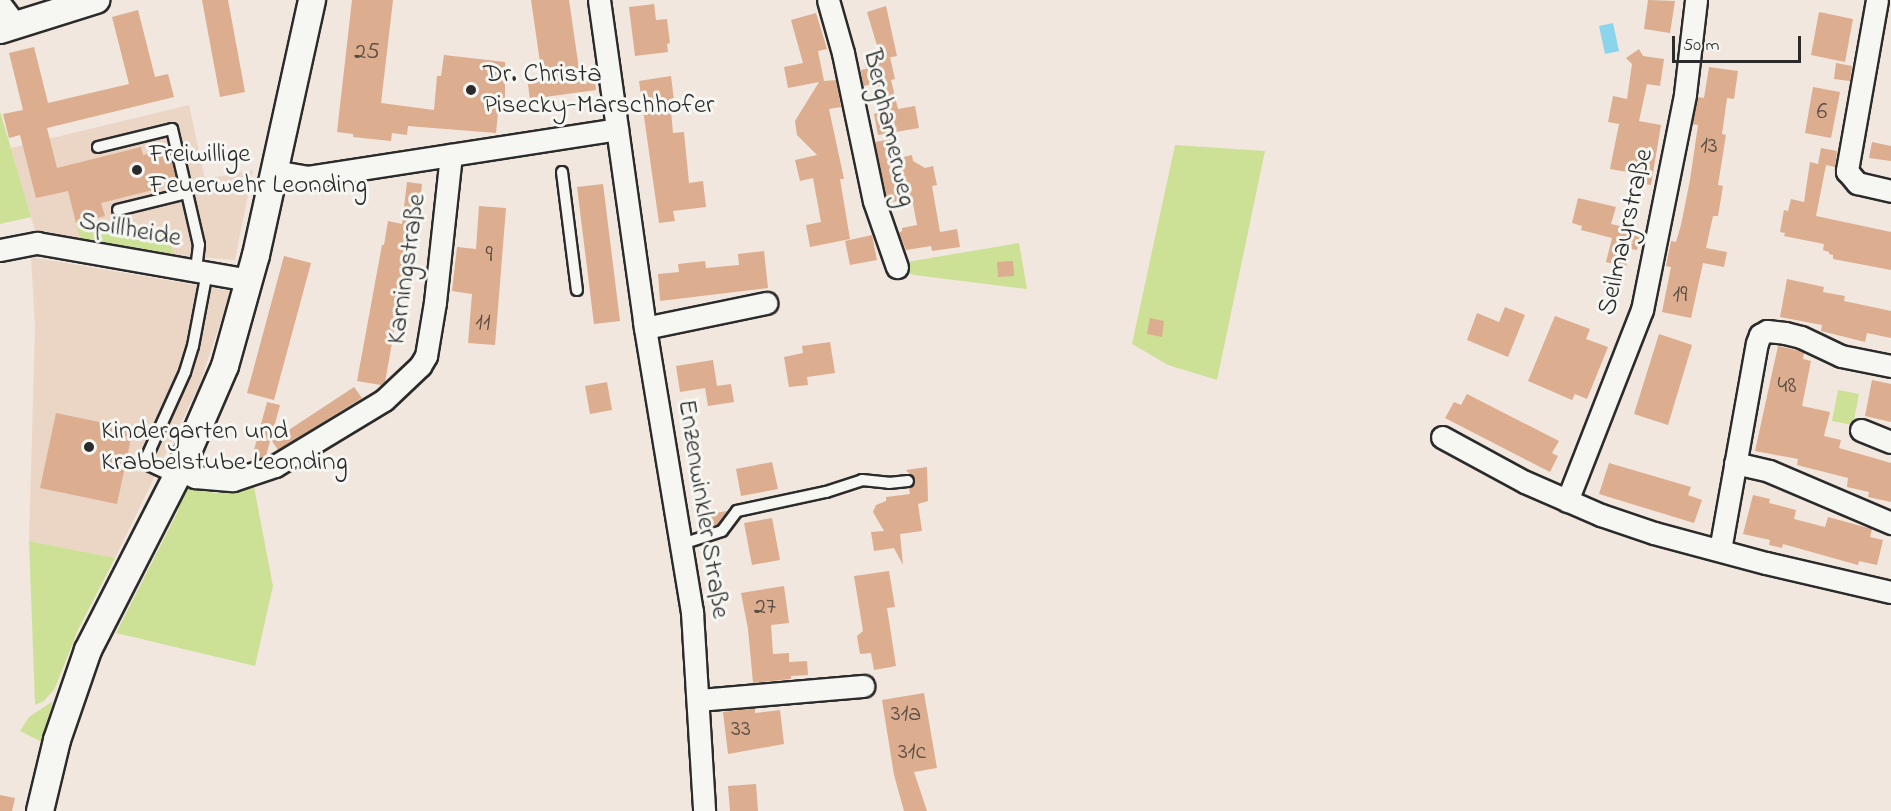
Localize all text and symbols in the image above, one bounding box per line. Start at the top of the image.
scale bar [1675,24,1804,62]
text: 50 m [1683,33,1720,59]
house number: 25 [354,39,380,67]
street label: Berghamerweg [855,46,923,210]
place label: Dr. Christa Pisecky-Marschhofer [483,58,714,121]
marker: Dr. Christa Pisecky-Marschhofer [464,83,478,97]
house number: 6 [1817,99,1827,127]
house number: 13 [1700,133,1718,161]
place label: Freiwillige Feuerwehr Leonding [149,138,367,201]
street label: Seilmayrstraße [1591,146,1661,318]
marker: Freiwillige Feuerwehr Leonding [130,163,144,177]
street label: Karningstraße [380,192,434,346]
street label: Spillheide [76,205,184,255]
house number: 9 [485,242,493,270]
house number: 19 [1673,282,1687,310]
house number: 11 [475,310,491,338]
house number: 48 [1778,373,1796,401]
street label: Enzenwinkler Straße [670,397,736,621]
place label: Kindergarten und Krabbelstube Leonding [101,415,348,478]
marker: Kindergarten und Krabbelstube Leonding [82,440,96,454]
house number: 27 [754,594,776,622]
house number: 31a [891,701,921,729]
house number: 33 [731,716,751,744]
house number: 31c [898,739,926,767]

